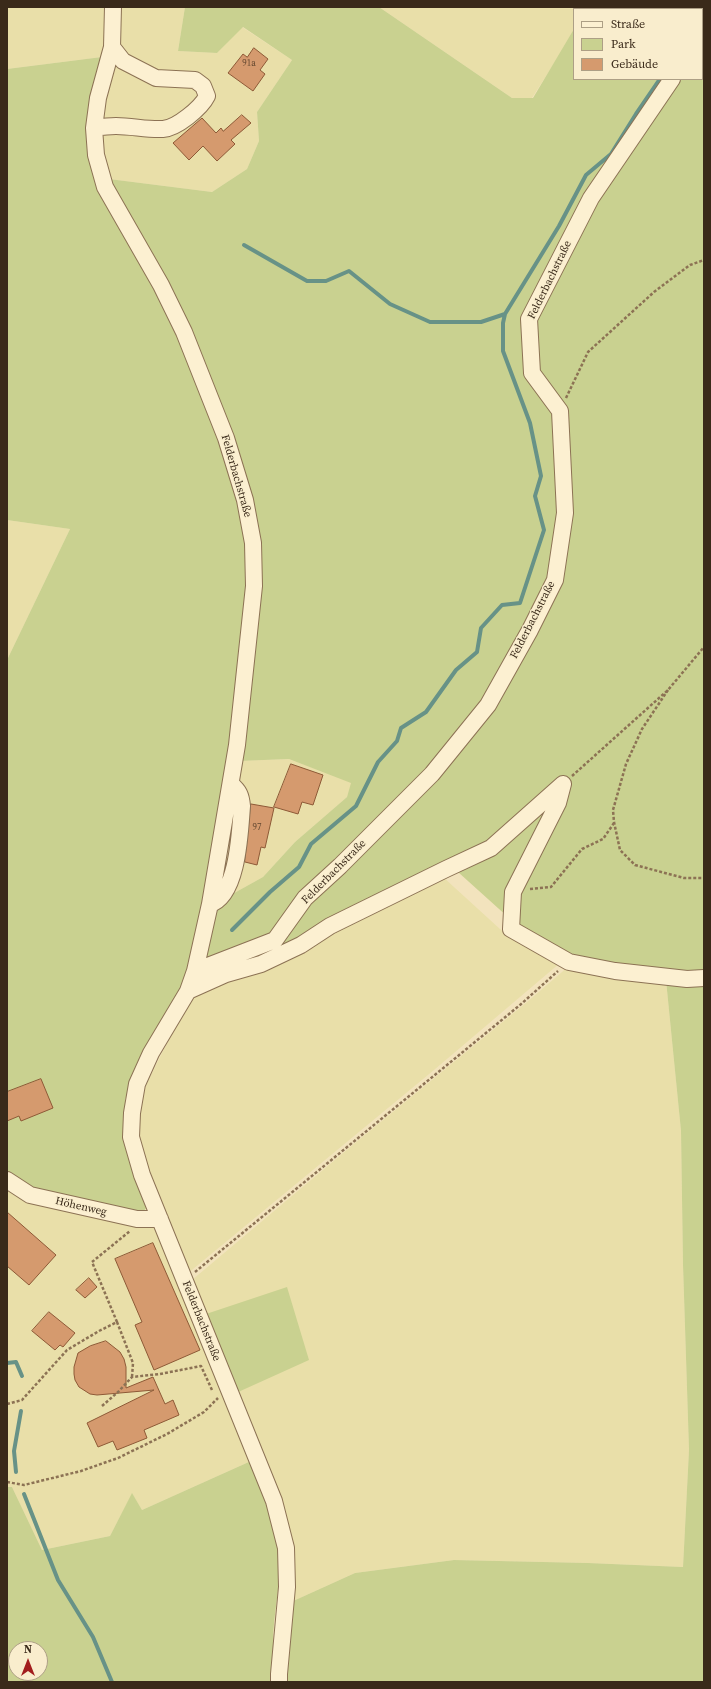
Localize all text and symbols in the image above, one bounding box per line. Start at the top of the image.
legend [573,8,703,80]
text: Straße [611,16,645,32]
text: Park [611,36,636,52]
text: Gebäude [611,56,658,72]
house number: 91a [242,59,256,69]
street label: Felderbachstraße [525,239,575,321]
street label: Felderbachstraße [218,433,254,519]
street label: Felderbachstraße [508,579,558,661]
house number: 97 [253,823,261,833]
street label: Felderbachstraße [299,837,369,907]
street label: Höhenweg [54,1195,108,1219]
street label: Felderbachstraße [179,1279,223,1363]
north arrow [8,1641,48,1681]
text: N [24,1642,32,1657]

